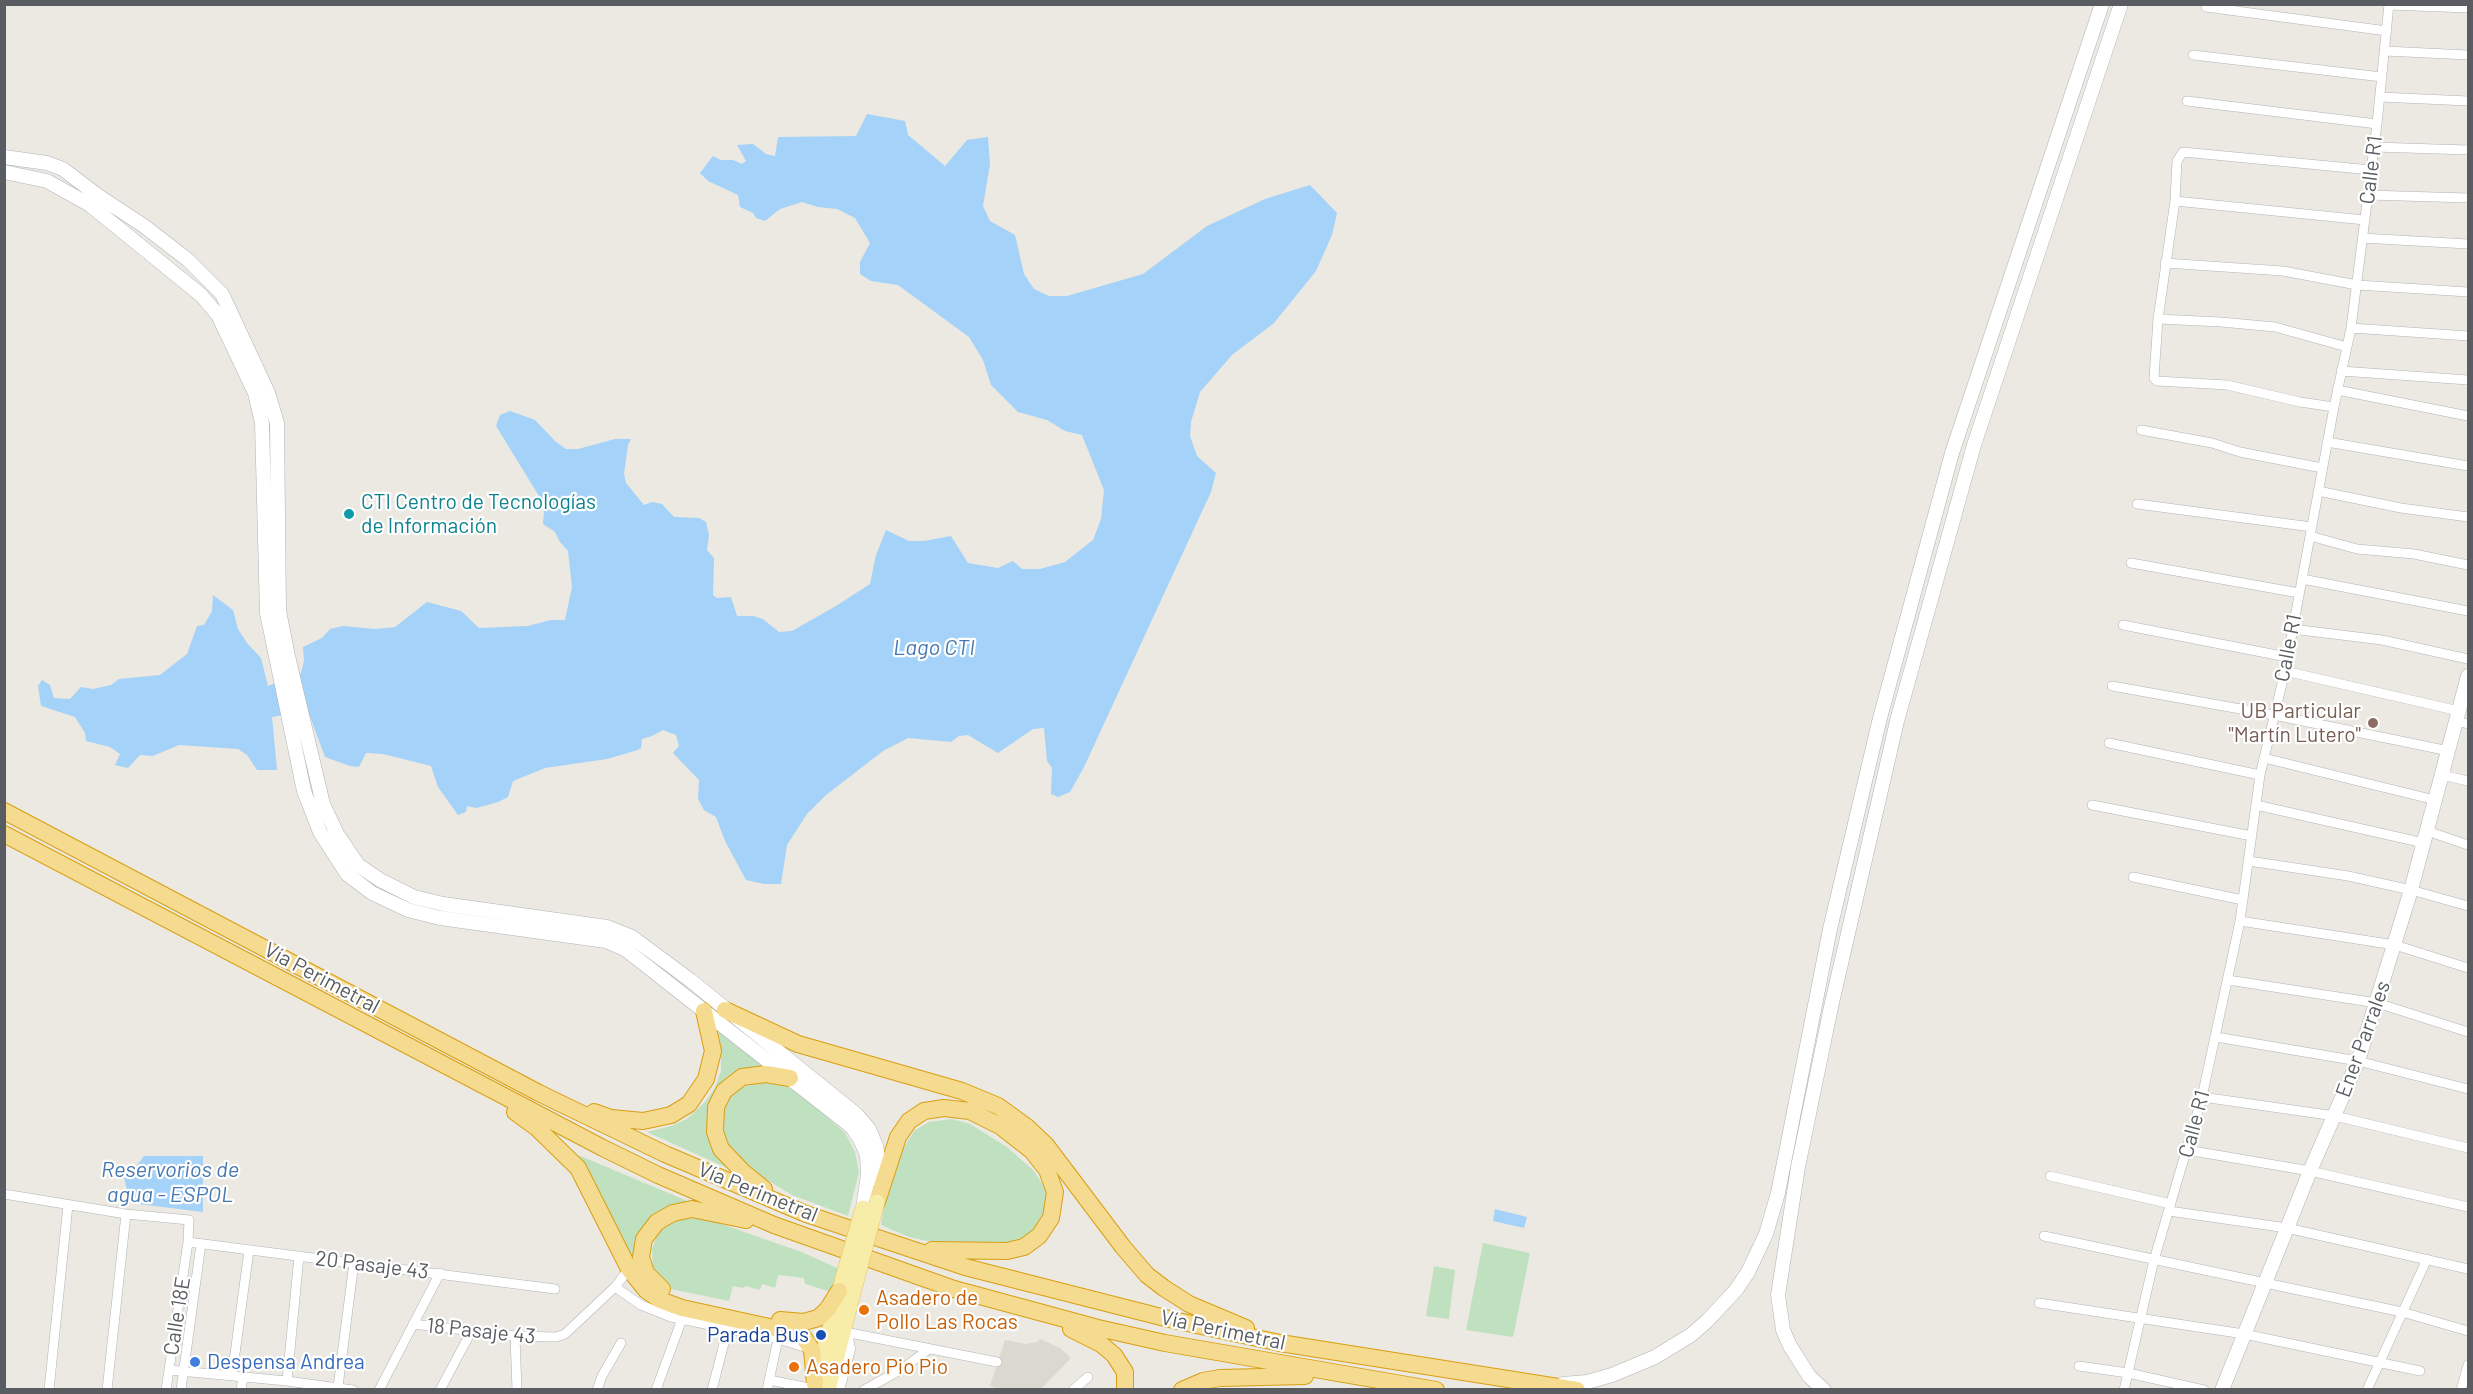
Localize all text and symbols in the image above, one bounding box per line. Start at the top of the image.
street label: Calle R1 [2354,134,2388,206]
place label: CTI Centro de Tecnologías de Información [361,489,596,539]
marker: CTI Centro de Tecnologías de Información [342,507,356,521]
street label: Calle R1 [2269,612,2307,684]
water label: Lago CTI [893,635,975,661]
place label: UB Particular "Martín Lutero" [2228,698,2361,748]
marker: UB Particular "Martín Lutero" [2366,716,2380,730]
street label: Vía Perimetral [260,937,384,1019]
street label: Ener Parrales [2330,977,2396,1101]
street label: Calle R1 [2173,1088,2215,1160]
water label: Reservorios de agua - ESPOL [101,1157,239,1208]
street label: Vía Perimetral [694,1157,822,1227]
street label: 20 Pasaje 43 [314,1246,430,1284]
street label: Calle 18E [158,1275,196,1357]
place label: Asadero de Pollo Las Rocas [876,1285,1018,1335]
marker: Asadero de Pollo Las Rocas [857,1303,871,1317]
street label: Vía Perimetral [1158,1304,1288,1356]
street label: 18 Pasaje 43 [425,1313,537,1349]
place label: Parada Bus [707,1322,809,1348]
marker: Parada Bus [814,1328,828,1342]
place label: Despensa Andrea [207,1349,365,1375]
place label: Asadero Pio Pio [806,1354,948,1380]
marker: Despensa Andrea [188,1355,202,1369]
marker: Asadero Pio Pio [787,1360,801,1374]

